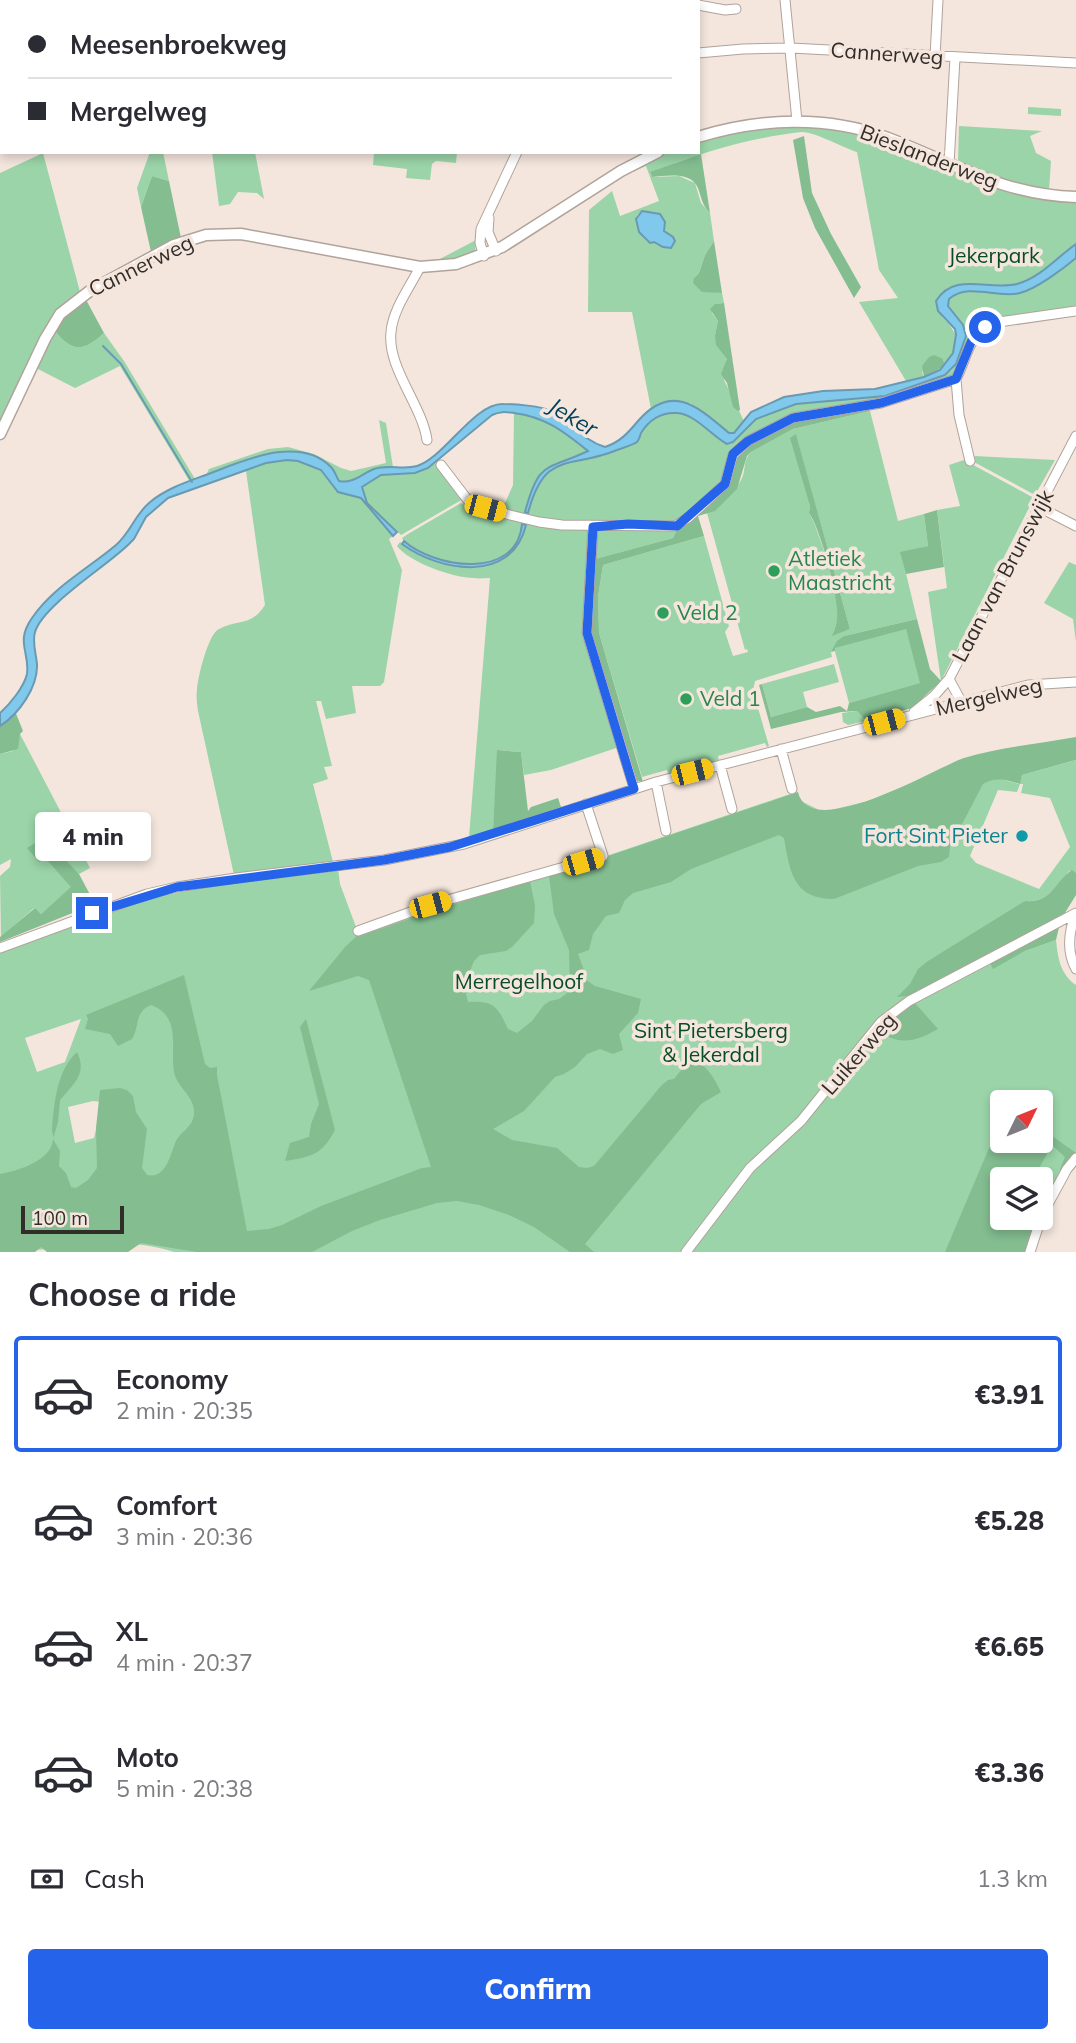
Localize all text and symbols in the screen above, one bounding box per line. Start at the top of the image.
text: Meesenbroekweg [70,28,287,61]
street label: Cannerweg [830,36,944,70]
text: Mergelweg [70,95,207,128]
street label: Bieslanderweg [857,118,1002,194]
street label: Cannerweg [84,229,197,302]
park label: Jekerpark [948,242,1040,268]
route start [969,311,1001,343]
water label: Jeker [542,390,605,443]
street label: Laan van Brunswijk [946,485,1059,666]
car [462,492,509,524]
place label: Atletiek Maastricht [788,545,892,595]
marker: Atletiek Maastricht [766,563,782,579]
place label: Veld 2 [677,599,738,625]
marker: Veld 2 [655,605,671,621]
street label: Mergelweg [933,671,1044,721]
place label: Veld 1 [700,685,761,711]
marker: Veld 1 [678,691,694,707]
car [861,706,908,738]
car [670,757,715,787]
callout: 4 min [34,811,150,860]
text: 4 min [62,822,124,851]
place label: Fort Sint Pieter [864,822,1008,848]
marker: Fort Sint Pieter [1014,828,1030,844]
car [560,846,607,878]
car [407,889,454,921]
route end [76,897,108,929]
park label: Merregelhoof [455,968,584,994]
street label: Luikerweg [815,1007,901,1100]
park label: Sint Pietersberg & Jekerdal [634,1017,788,1067]
north arrow [990,1090,1054,1153]
map controls [990,1090,1053,1230]
button: layers [990,1167,1053,1230]
scale bar [21,1203,124,1235]
text: 100 m [32,1206,88,1230]
text: Choose a ride [28,1274,236,1314]
icon: car [32,1363,95,1426]
text: Economy [116,1363,228,1396]
text: €3.91 [975,1378,1044,1411]
text: 2 min · 20:35 [116,1396,253,1425]
icon: car [32,1489,95,1552]
text: Comfort [116,1489,217,1522]
text: €5.28 [975,1504,1044,1537]
text: 3 min · 20:36 [116,1522,253,1551]
icon: car [32,1615,95,1678]
text: XL [116,1615,148,1648]
text: €6.65 [975,1630,1044,1663]
text: 4 min · 20:37 [116,1648,253,1677]
icon: car [32,1741,95,1804]
text: Moto [116,1741,179,1774]
text: €3.36 [975,1756,1044,1789]
text: 5 min · 20:38 [116,1774,253,1803]
icon: cash [28,1860,66,1898]
text: Cash [84,1862,145,1895]
text: 1.3 km [977,1864,1048,1893]
button: Confirm [28,1949,1048,2029]

